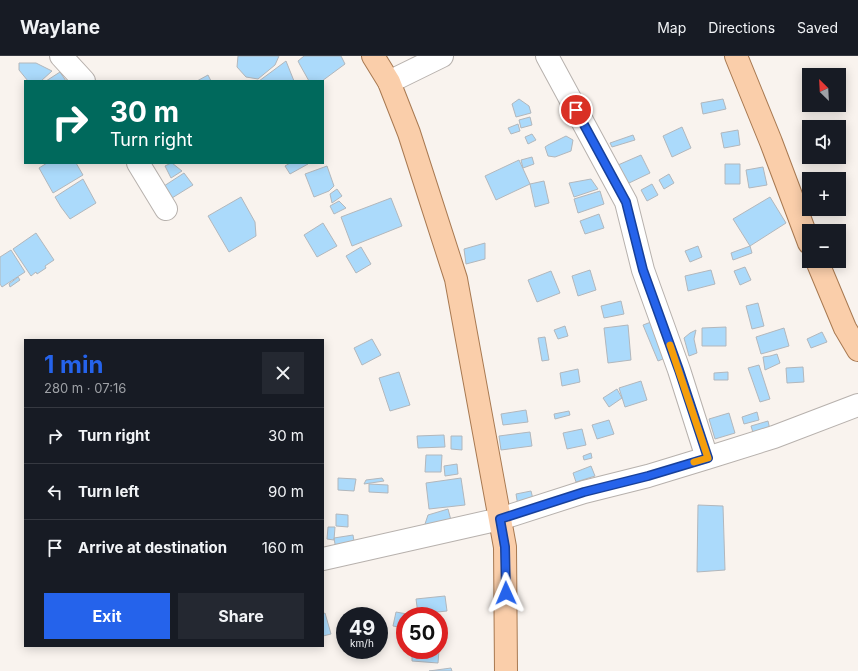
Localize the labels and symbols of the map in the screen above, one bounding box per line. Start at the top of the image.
north arrow [802,68,846,112]
pin [559,93,593,127]
position arrow [485,572,527,614]
speed limit sign: 50 [396,607,448,659]

